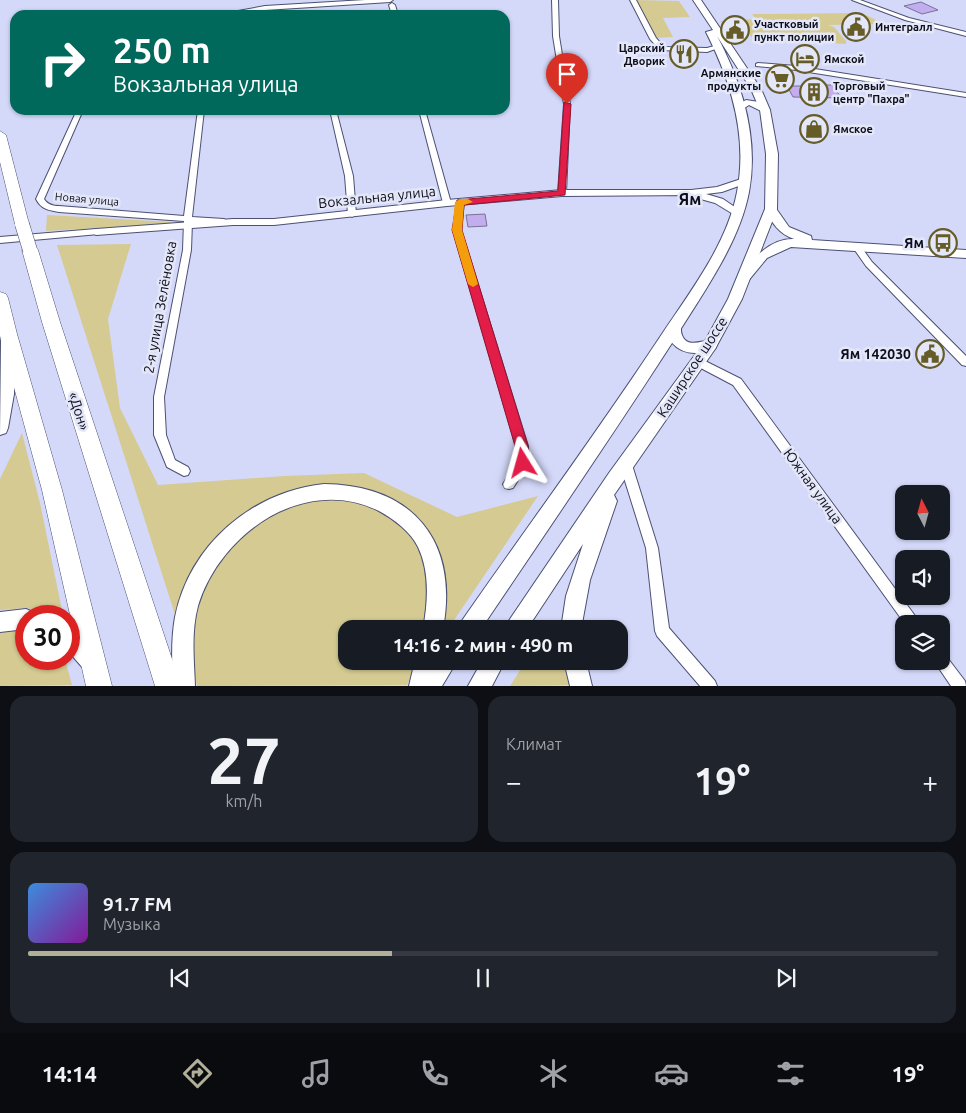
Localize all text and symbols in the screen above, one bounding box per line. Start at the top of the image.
public building icon: Интегралл [841,12,871,42]
public building icon: Участковый пункт полиции [720,15,750,45]
place label: Участковый пункт полиции [754,18,834,43]
place label: Интегралл [875,21,933,33]
icon: right [30,30,95,95]
text: 250 m [113,30,211,70]
restaurant icon: Царский Дворик [669,39,699,69]
place label: Царский Дворик [619,42,666,67]
hotel icon: Ямской [790,44,820,74]
pin [546,53,588,104]
place label: Ямской [824,53,864,65]
icon: arrive [553,60,581,88]
supermarket icon: Армянские продукты [765,64,795,94]
place label: Армянские продукты [701,67,761,92]
text: Вокзальная улица [113,71,299,96]
building icon: Торговый центр "Пахра" [799,77,829,107]
place label: Торговый центр "Пахра" [833,80,910,105]
shop icon: Ямское [799,114,829,144]
place label: Ямское [833,123,873,135]
street label: Вокзальная улица [317,183,437,211]
street label: Новая улица [54,190,120,208]
district label: Ям [679,190,701,208]
bus stop icon: Ям [928,228,958,258]
place label: Ям [904,235,924,251]
street label: 2-я улица Зелёновка [140,240,180,374]
street label: Каширское шоссе [654,314,730,420]
public building icon: Ям 142030 [915,339,945,369]
place label: Ям 142030 [840,346,911,362]
street label: «Дон» [65,390,93,433]
position arrow [496,436,548,488]
street label: Южная улица [780,445,846,527]
north arrow [895,485,950,540]
map controls [895,485,950,670]
button: sound [895,550,950,605]
speed limit sign: 30 [15,605,80,670]
button: layers [895,615,950,670]
text: 14:16 · 2 мин · 490 m [393,634,573,656]
text: 27 [207,723,281,796]
text: Климат [506,735,562,753]
text: 19° [694,760,750,802]
text: − [506,766,522,797]
text: + [922,766,938,797]
text: km/h [226,792,262,810]
text: 91.7 FM [103,893,172,915]
text: Музыка [103,915,161,933]
icon: previous [166,964,194,992]
icon: pause [469,964,497,992]
icon: next [772,964,800,992]
icon: directions [180,1056,215,1091]
icon: music [299,1056,334,1091]
icon: phone [417,1056,452,1091]
icon: climate [536,1056,571,1091]
icon: car [654,1056,689,1091]
icon: filters [773,1056,808,1091]
text: 14:14 [42,1061,97,1086]
text: 19° [892,1061,924,1086]

